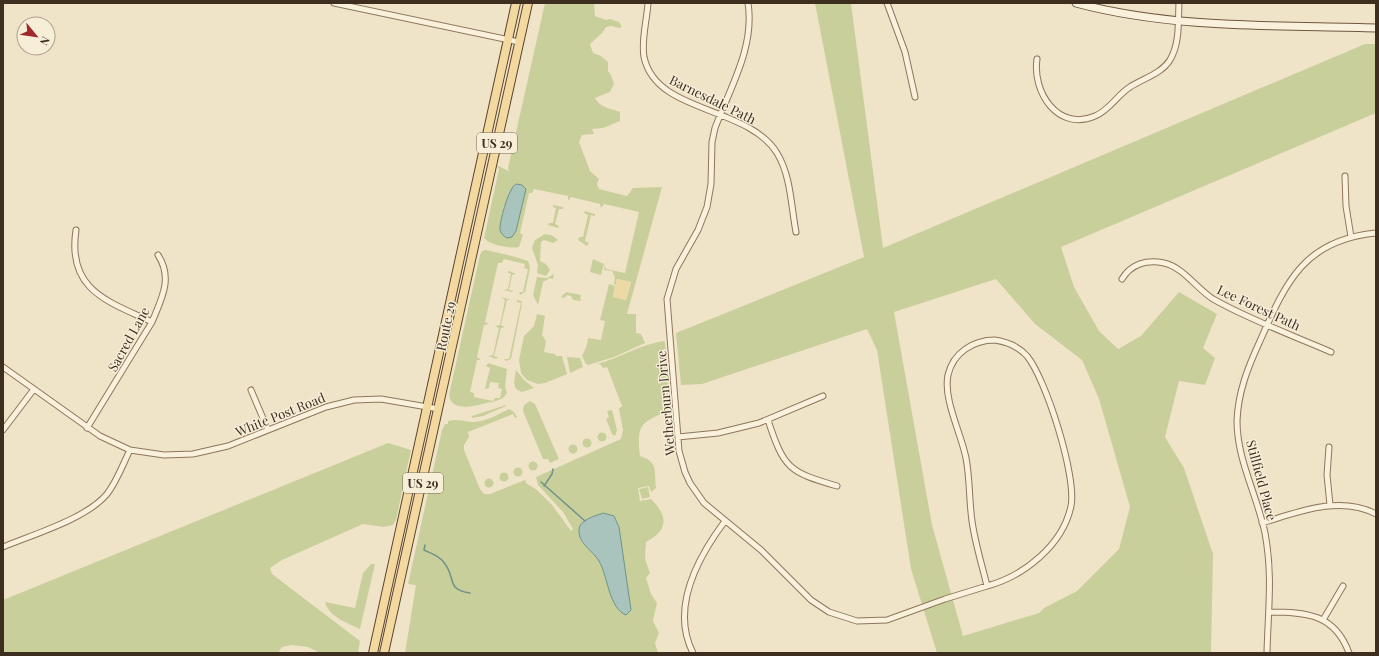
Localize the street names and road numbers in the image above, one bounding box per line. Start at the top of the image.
street label: Barnesdale Path [667,71,759,127]
road number: US 29 [477,133,517,153]
street label: Lee Forest Path [1215,280,1304,334]
street label: Route 29 [431,300,459,352]
street label: Sacred Lane [103,303,153,374]
street label: Wetherburn Drive [652,349,678,457]
street label: White Post Road [232,388,328,440]
street label: Stillfield Place [1243,438,1281,522]
road number: US 29 [403,473,443,493]

